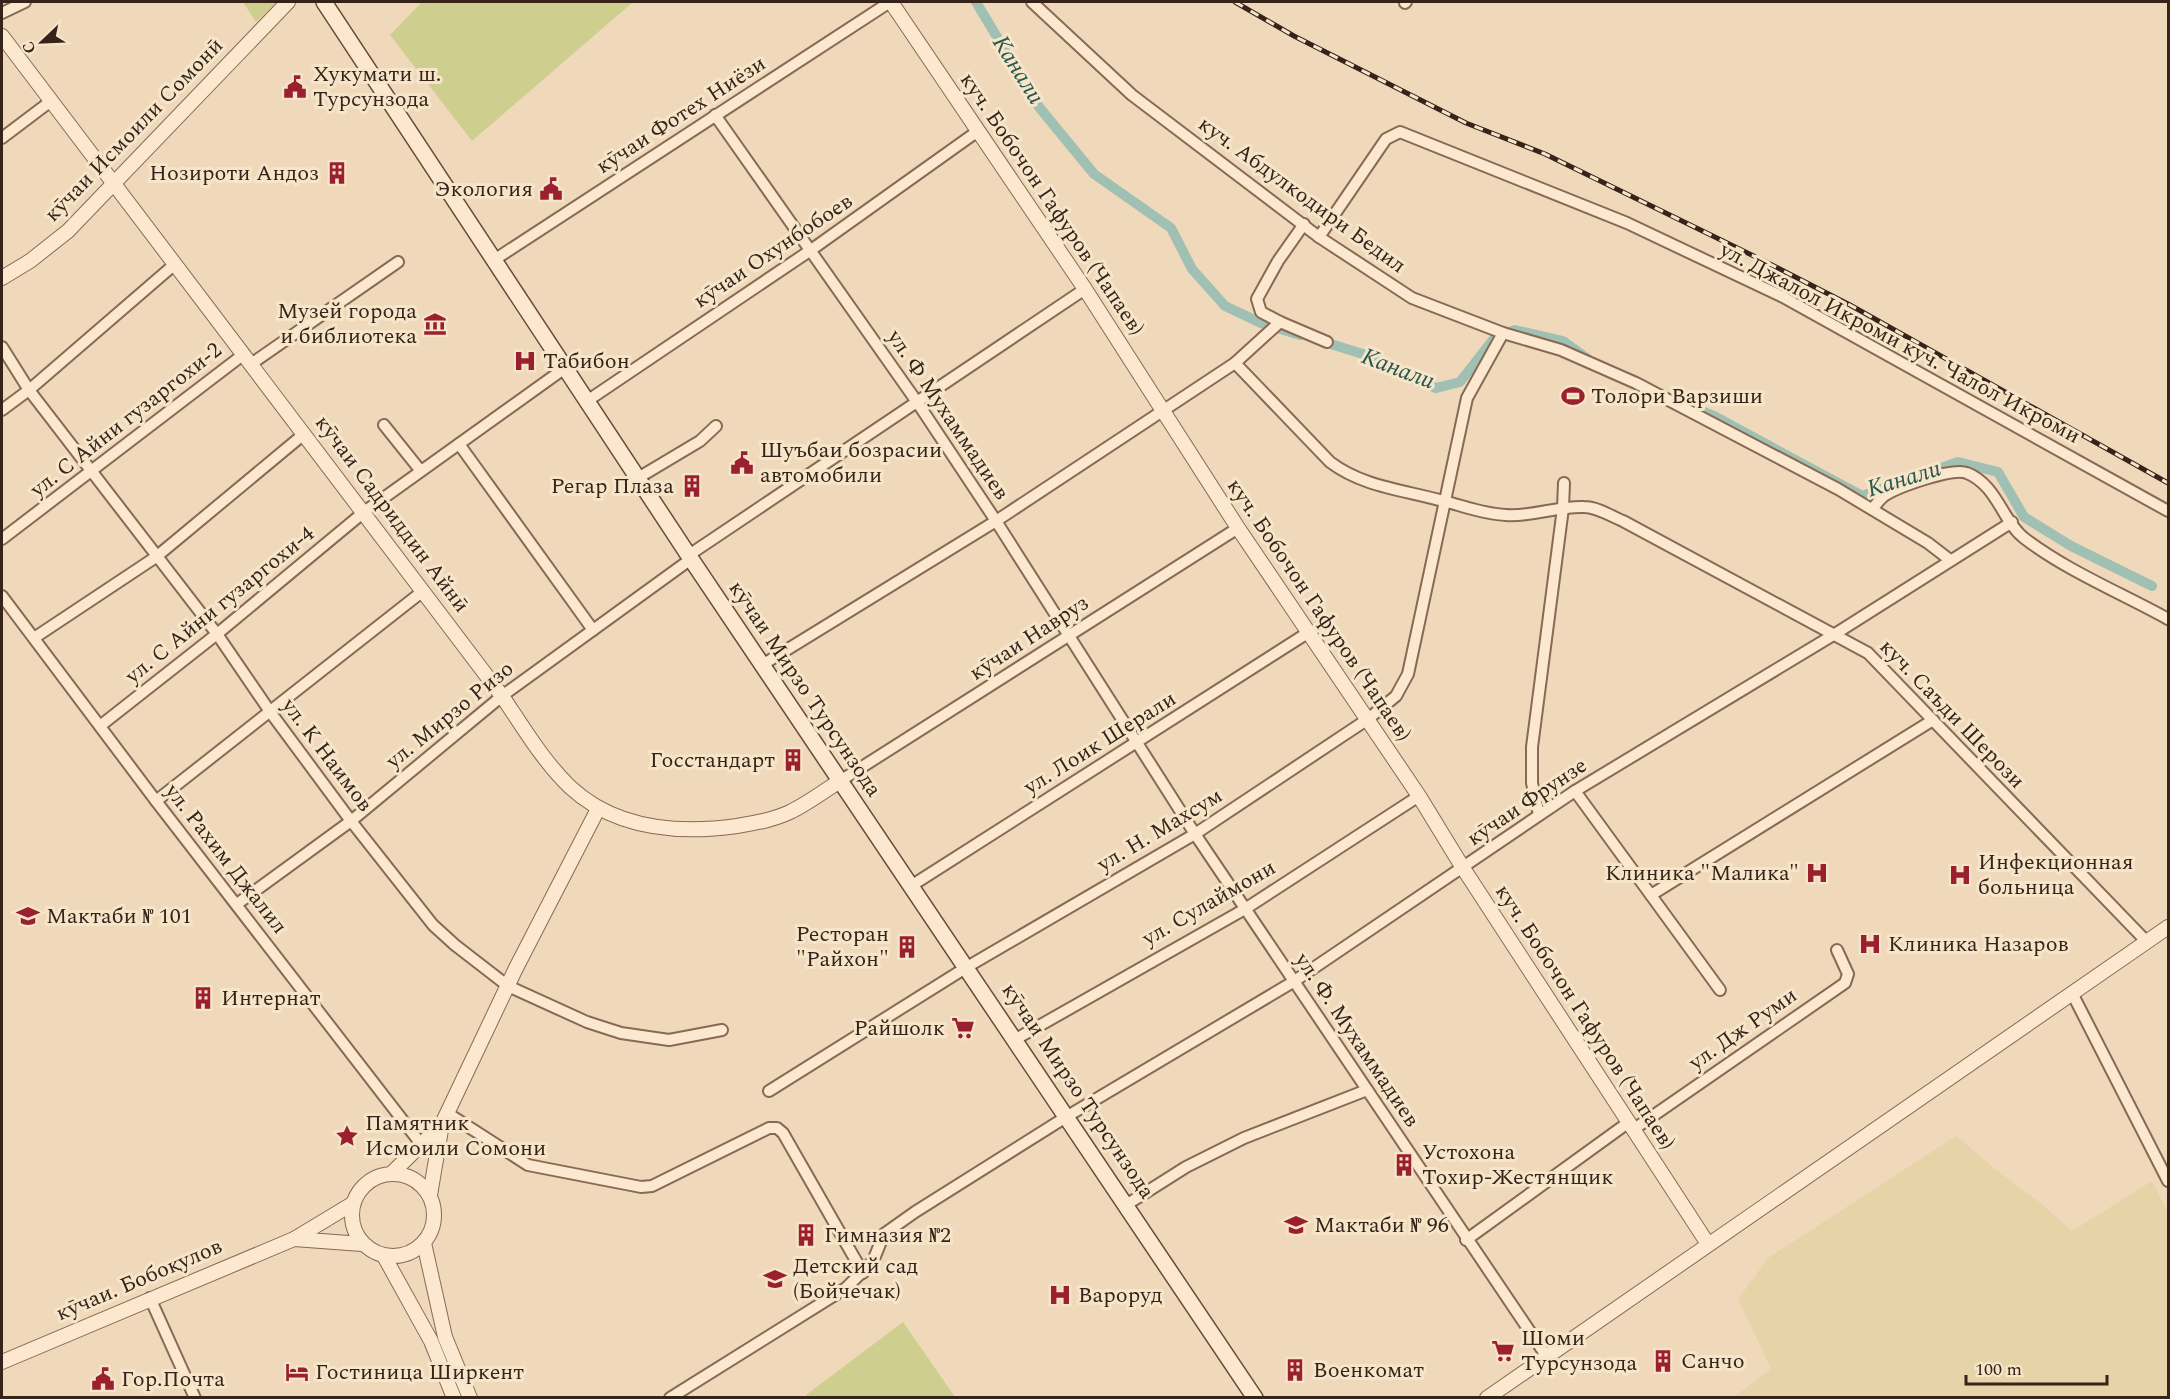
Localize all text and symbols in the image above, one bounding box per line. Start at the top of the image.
north arrow [12,12,72,72]
water label: Канали [983,28,1054,112]
street label: кӯчаи Исмоили Сомонӣ [37,30,231,230]
text: С [16,38,42,57]
street label: кӯчаи Фотех Ниёзи [589,48,773,182]
place label: Хукумати ш. Турсунзода [313,58,441,116]
street label: куч. Бобочон Гафуров (Чапаев) [951,66,1153,342]
public building icon: Хукумати ш. Турсунзода [282,74,308,100]
street label: куч. Абдулкодири Бедил [1191,108,1413,282]
place label: Нозироти Андоз [149,157,319,190]
building icon: Нозироти Андоз [324,160,350,186]
place label: Экология [434,173,533,206]
public building icon: Экология [538,176,564,202]
street label: кӯчаи Охунбобоев [687,185,859,317]
street label: ул. Джалол Икроми куч. Чалол Икроми [1713,233,2086,452]
place label: Музей города и библиотека [277,295,417,353]
museum icon: Музей города и библиотека [422,311,448,337]
street label: ул. Ф Мухаммадиев [878,322,1017,507]
street label: ул. С Айни гузаргохи-2 [22,334,229,506]
water label: Канали [1356,339,1440,400]
place label: Табибон [543,345,630,378]
hospital icon: Табибон [512,348,538,374]
place label: Толори Варзиши [1591,380,1763,413]
sports icon: Толори Варзиши [1560,383,1586,409]
street label: кӯчаи Садриддин Айнӣ [307,408,477,620]
place label: Шуъбаи бозрасии автомобили [760,434,942,492]
public building icon: Шуъбаи бозрасии автомобили [729,450,755,476]
water label: Канали [1863,451,1946,507]
place label: Регар Плаза [551,470,674,503]
street label: куч. Бобочон Гафуров (Чапаев) [1218,472,1420,748]
building icon: Регар Плаза [679,473,705,499]
street label: ул. С Айни гузаргохи-4 [117,518,322,693]
street label: кӯчаи Мирзо Турсунзода [720,574,890,804]
street label: кӯчаи Навруз [963,587,1095,689]
street label: куч. Саъди Шерози [1872,632,2032,796]
street label: ул. Мирзо Ризо [378,653,521,778]
street label: ул. Лоик Шерали [1016,683,1183,804]
street label: ул. К Наимов [273,690,381,819]
place label: Госстандарт [650,744,775,777]
building icon: Госстандарт [780,747,806,773]
street label: кӯчаи Фрунзе [1460,749,1594,855]
street label: ул. Рахим Джалил [156,776,295,941]
street label: ул. Н. Махсум [1090,779,1229,881]
place label: Инфекционная больница [1978,846,2134,904]
street label: ул. Сулаймони [1135,851,1282,955]
place label: Клиника "Малика" [1605,857,1799,890]
hospital icon: Клиника "Малика" [1804,860,1830,886]
hospital icon: Инфекционная больница [1947,862,1973,888]
street label: куч. Бобочон Гафуров (Чапаев) [1487,878,1683,1156]
place label: Мактаби № 101 [46,900,192,933]
school or university icon: Мактаби № 101 [15,903,41,929]
place label: Ресторан "Райхон" [796,918,889,976]
place label: Клиника Назаров [1888,928,2069,961]
hospital icon: Клиника Назаров [1857,931,1883,957]
building icon: Ресторан "Райхон" [894,934,920,960]
street label: ул. Ф. Мухаммадиев [1286,945,1428,1134]
street label: кӯчаи Мирзо Турсунзода [993,976,1163,1206]
street label: ул. Дж Руми [1681,979,1804,1079]
place label: Интернат [221,982,321,1015]
building icon: Интернат [190,985,216,1011]
place label: Райшолк [854,1012,945,1045]
supermarket icon: Райшолк [950,1015,976,1041]
place label: Памятник Исмоили Сомони [365,1107,546,1165]
place icon: Памятник Исмоили Сомони [334,1123,360,1149]
place label: Устохона Тохир-Жестянщик [1422,1136,1614,1194]
building icon: Устохона Тохир-Жестянщик [1391,1152,1417,1178]
place label: Мактаби № 96 [1314,1209,1449,1242]
school or university icon: Мактаби № 96 [1283,1212,1309,1238]
place label: Гимназия №2 [824,1219,951,1252]
building icon: Гимназия №2 [793,1222,819,1248]
street label: кӯчаи. Бобоқулов [51,1230,227,1330]
place label: Детский сад (Бойчечак) [793,1250,918,1308]
school or university icon: Детский сад (Бойчечак) [762,1266,788,1292]
place label: Вароруд [1078,1279,1163,1312]
hospital icon: Вароруд [1047,1282,1073,1308]
place label: Шоми Турсунзода [1521,1322,1638,1380]
supermarket icon: Шоми Турсунзода [1490,1338,1516,1364]
place label: Санчо [1681,1345,1745,1378]
building icon: Санчо [1650,1348,1676,1374]
scale bar [1966,1348,2107,1386]
place label: Военкомат [1313,1354,1424,1387]
place label: Гостиница Ширкент [315,1356,524,1389]
text: 100 m [1975,1356,2022,1383]
building icon: Военкомат [1282,1357,1308,1383]
hotel icon: Гостиница Ширкент [284,1359,310,1385]
place label: Гор.Почта [121,1363,225,1396]
public building icon: Гор.Почта [90,1366,116,1392]

